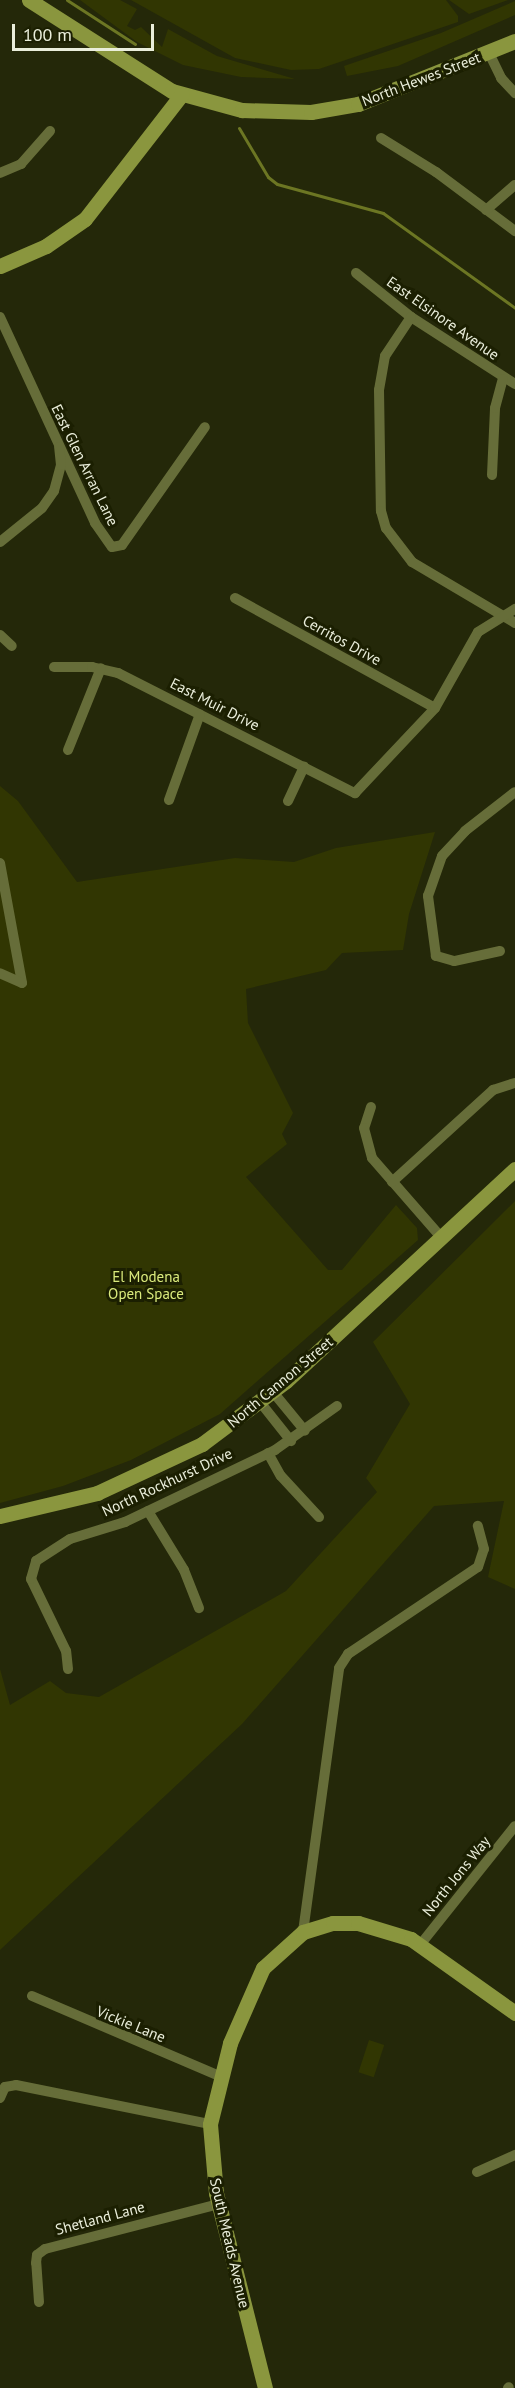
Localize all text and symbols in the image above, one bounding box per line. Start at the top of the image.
scale bar [15,12,158,50]
text: 100 m [23,23,72,46]
street label: North Hewes Street [359,48,483,110]
street label: East Elsinore Avenue [383,272,503,364]
street label: East Glen Arran Lane [48,401,122,529]
street label: Cerritos Drive [300,611,384,669]
street label: East Muir Drive [167,674,263,734]
park label: El Modena Open Space [108,1267,184,1302]
street label: North Cannon Street [224,1333,336,1431]
street label: North Rockhurst Drive [99,1444,235,1520]
street label: North Jons Way [418,1832,494,1920]
street label: Vickie Lane [94,2002,168,2046]
street label: South Meads Avenue [206,2176,254,2310]
street label: Shetland Lane [53,2197,147,2239]

